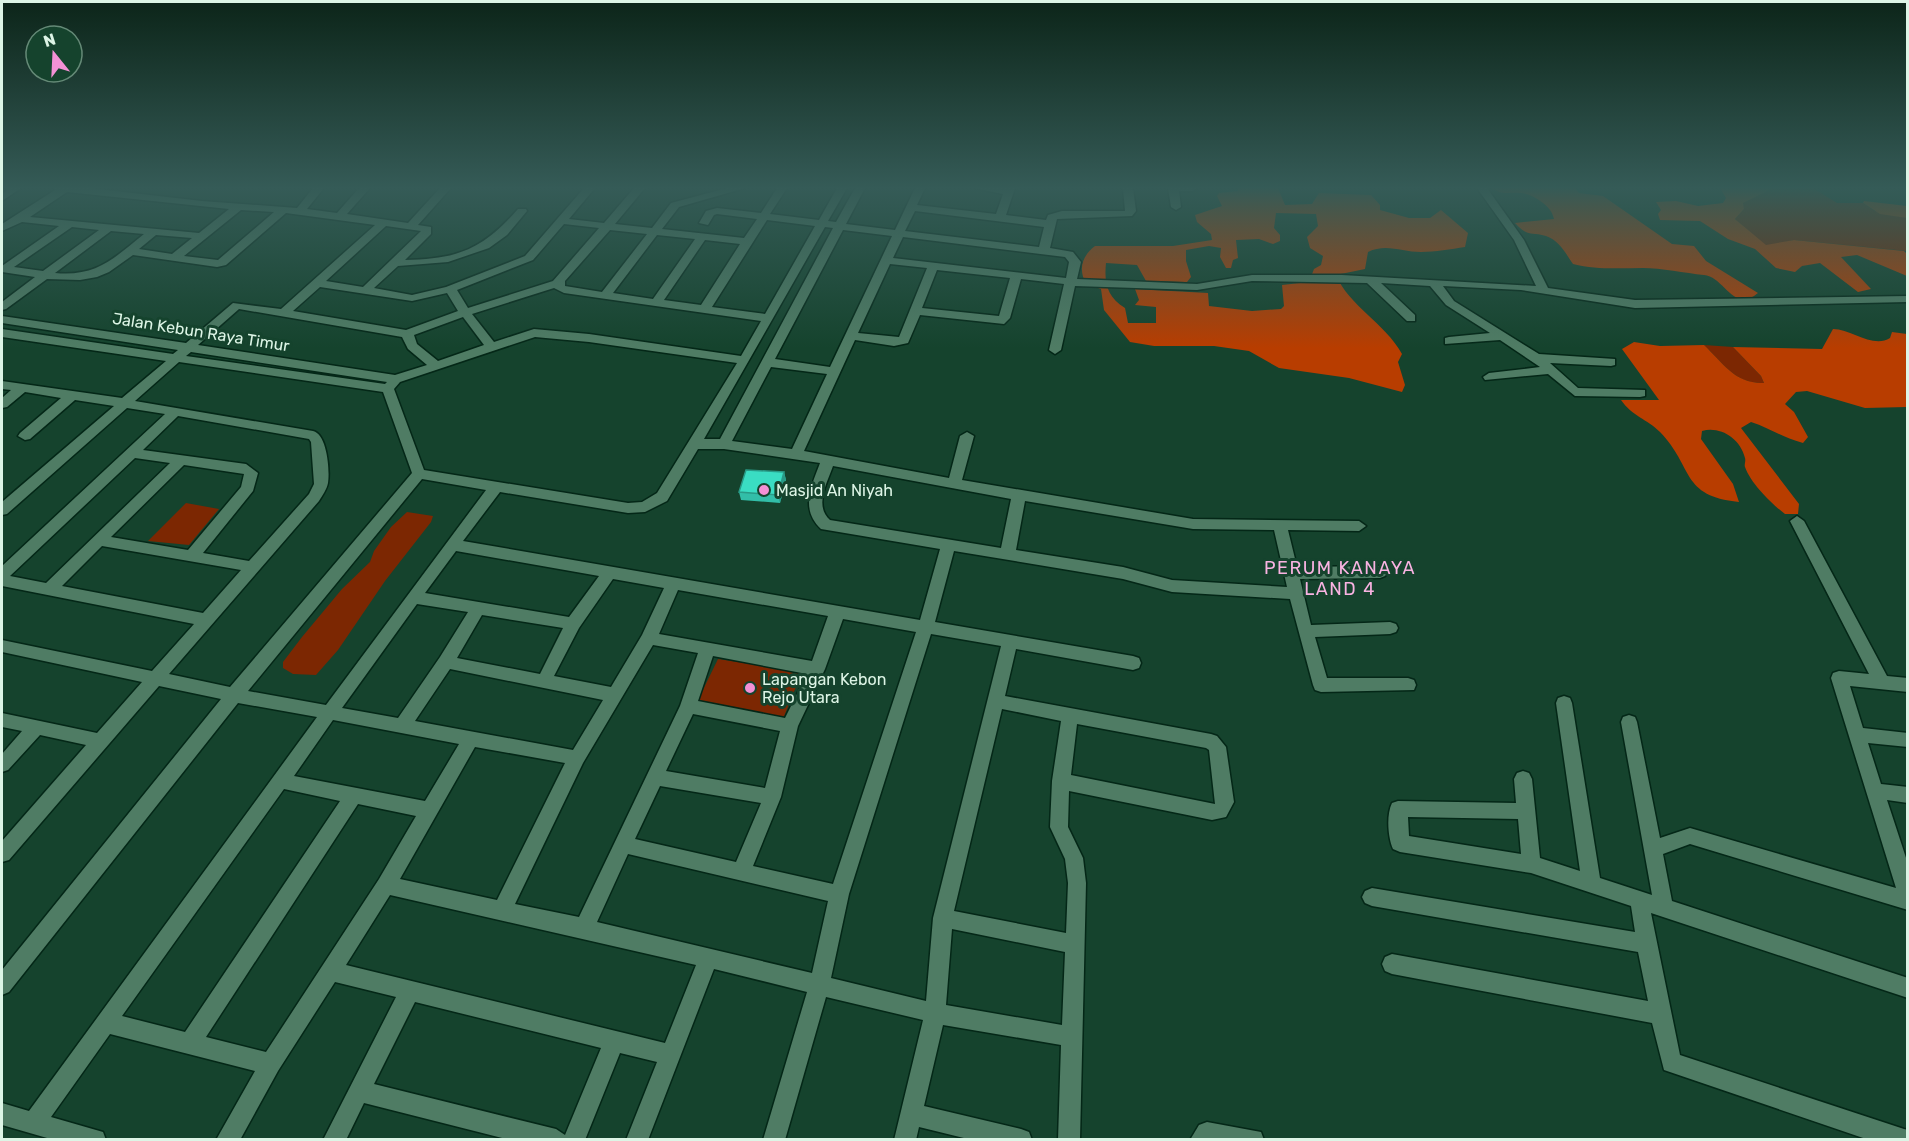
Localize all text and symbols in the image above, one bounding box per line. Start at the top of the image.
north arrow [24,24,84,84]
text: N [41,29,58,51]
street label: Jalan Kebun Raya Timur [111,309,291,355]
place label: Masjid An Niyah [776,481,893,500]
marker: Masjid An Niyah [757,483,771,497]
district label: PERUM KANAYA LAND 4 [1264,557,1416,600]
place label: Lapangan Kebon Rejo Utara [762,670,886,707]
marker: Lapangan Kebon Rejo Utara [743,681,757,695]

